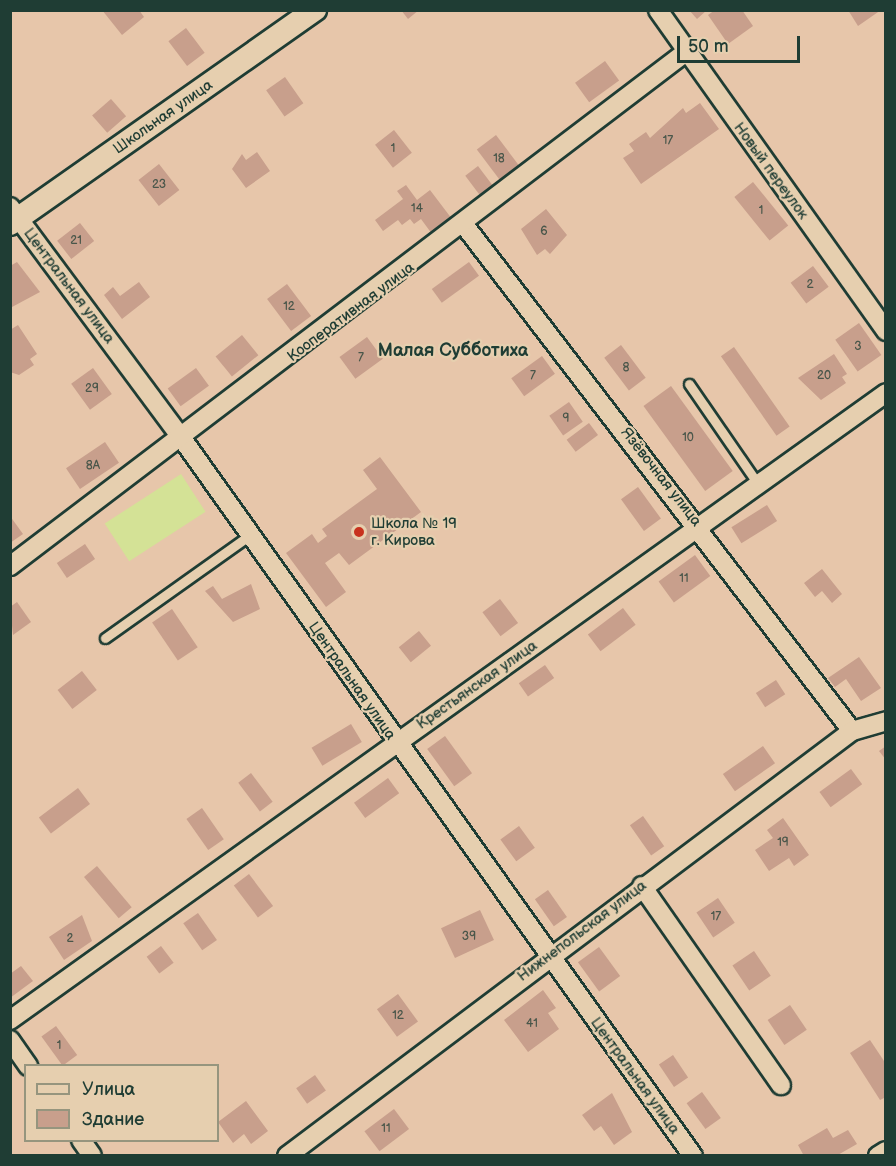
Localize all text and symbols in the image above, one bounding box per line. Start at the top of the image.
scale bar [680,24,803,62]
text: 50 m [688,36,729,57]
street label: Школьная улица [110,76,216,158]
street label: Новый переулок [730,119,812,223]
house number: 17 [663,134,673,148]
house number: 1 [391,142,395,156]
house number: 18 [493,152,505,166]
house number: 23 [152,178,166,192]
house number: 14 [411,202,423,216]
house number: 1 [759,204,763,218]
street label: Центральная улица [20,225,118,347]
house number: 6 [540,225,548,239]
house number: 21 [70,234,82,248]
street label: Кооперативная улица [284,258,418,366]
house number: 2 [806,278,814,292]
house number: 12 [283,300,295,314]
district label: Малая Субботиха [378,340,528,362]
house number: 3 [854,340,862,354]
house number: 7 [358,351,364,365]
house number: 8 [623,361,629,375]
house number: 7 [530,369,536,383]
house number: 20 [817,369,831,383]
house number: 29 [85,382,99,396]
house number: 9 [563,412,569,426]
street label: Язёвочная улица [617,424,705,530]
house number: 10 [682,431,694,445]
house number: 8А [86,459,100,473]
place label: Школа № 19 г. Кирова [371,514,457,549]
marker: Школа № 19 г. Кирова [352,525,366,539]
house number: 11 [679,572,689,586]
street label: Центральная улица [305,619,399,743]
street label: Крестьянская улица [413,637,541,733]
house number: 19 [777,836,789,850]
street label: Нижнепольская улица [514,877,650,985]
house number: 17 [711,910,721,924]
house number: 39 [462,930,476,944]
house number: 2 [66,932,74,946]
house number: 12 [392,1009,404,1023]
street label: Центральная улица [587,1014,683,1138]
house number: 41 [526,1017,538,1031]
house number: 1 [57,1039,61,1053]
legend [24,1064,219,1142]
text: Улица [82,1079,135,1100]
text: Здание [82,1109,144,1130]
house number: 11 [381,1122,391,1136]

